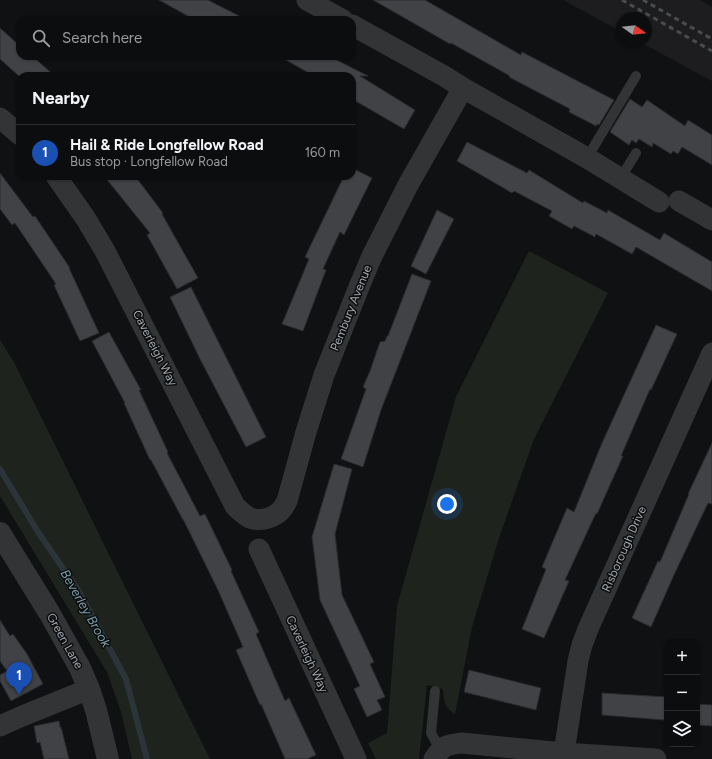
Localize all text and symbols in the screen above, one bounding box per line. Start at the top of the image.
north arrow [616,12,652,48]
search box [16,16,356,60]
icon: search [30,27,52,49]
text: Search here [62,29,142,47]
text: Nearby [32,88,90,108]
text: Hail & Ride Longfellow Road [70,136,264,154]
text: 1 [42,145,48,160]
text: 160 m [305,145,340,160]
text: Bus stop · Longfellow Road [70,154,228,169]
street label: Pembury Avenue [327,263,375,353]
street label: Caverleigh Way [130,308,180,389]
your location [437,494,457,514]
street label: Risborough Drive [599,504,649,594]
water label: Beverley Brook [57,567,114,650]
street label: Green Lane [44,611,86,672]
street label: Caverleigh Way [283,613,331,695]
map controls [664,639,700,747]
button: + [664,639,700,675]
pin: 1 [6,662,32,695]
button: − [664,675,700,711]
button: layers [664,711,700,747]

